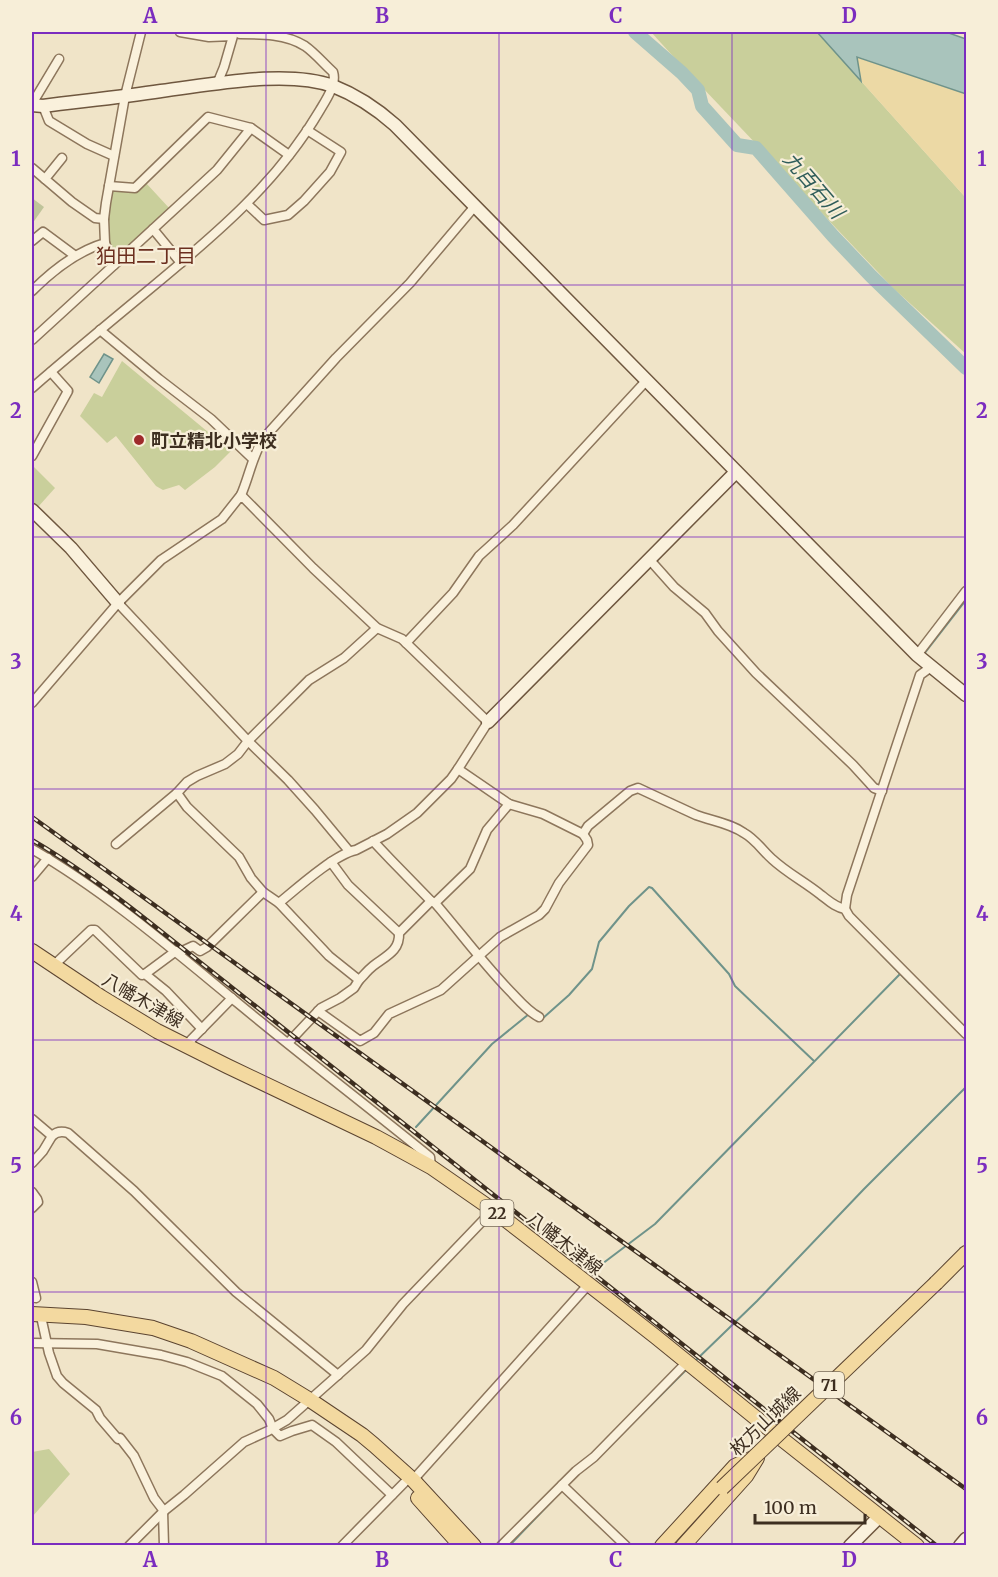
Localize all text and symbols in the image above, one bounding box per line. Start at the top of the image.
text: A [142,3,158,28]
text: B [375,3,389,28]
text: C [609,3,623,28]
text: D [841,3,857,28]
text: 1 [11,146,21,171]
text: 1 [977,146,987,171]
water label: 九百石川 [778,147,851,225]
district label: 狛田二丁目 [96,243,196,268]
text: 2 [10,398,22,423]
text: 2 [976,398,988,423]
place label: 町立精北小学校 [151,429,277,452]
marker: 町立精北小学校 [132,433,146,447]
text: 3 [10,649,22,674]
text: 3 [976,649,988,674]
text: 4 [10,901,23,926]
text: 4 [976,901,989,926]
street label: 八幡木津線 [98,968,188,1032]
text: 5 [10,1153,22,1178]
text: 5 [976,1153,988,1178]
road number: 22 [480,1200,514,1226]
street label: 八幡木津線 [522,1206,608,1280]
road number: 71 [814,1372,844,1398]
street label: 枚方山城線 [725,1381,805,1461]
text: 6 [10,1405,22,1430]
text: 6 [976,1405,988,1430]
scale bar [755,1487,864,1525]
text: 100 m [764,1496,817,1519]
text: A [142,1547,158,1572]
text: B [375,1547,389,1572]
text: C [609,1547,623,1572]
text: D [841,1547,857,1572]

